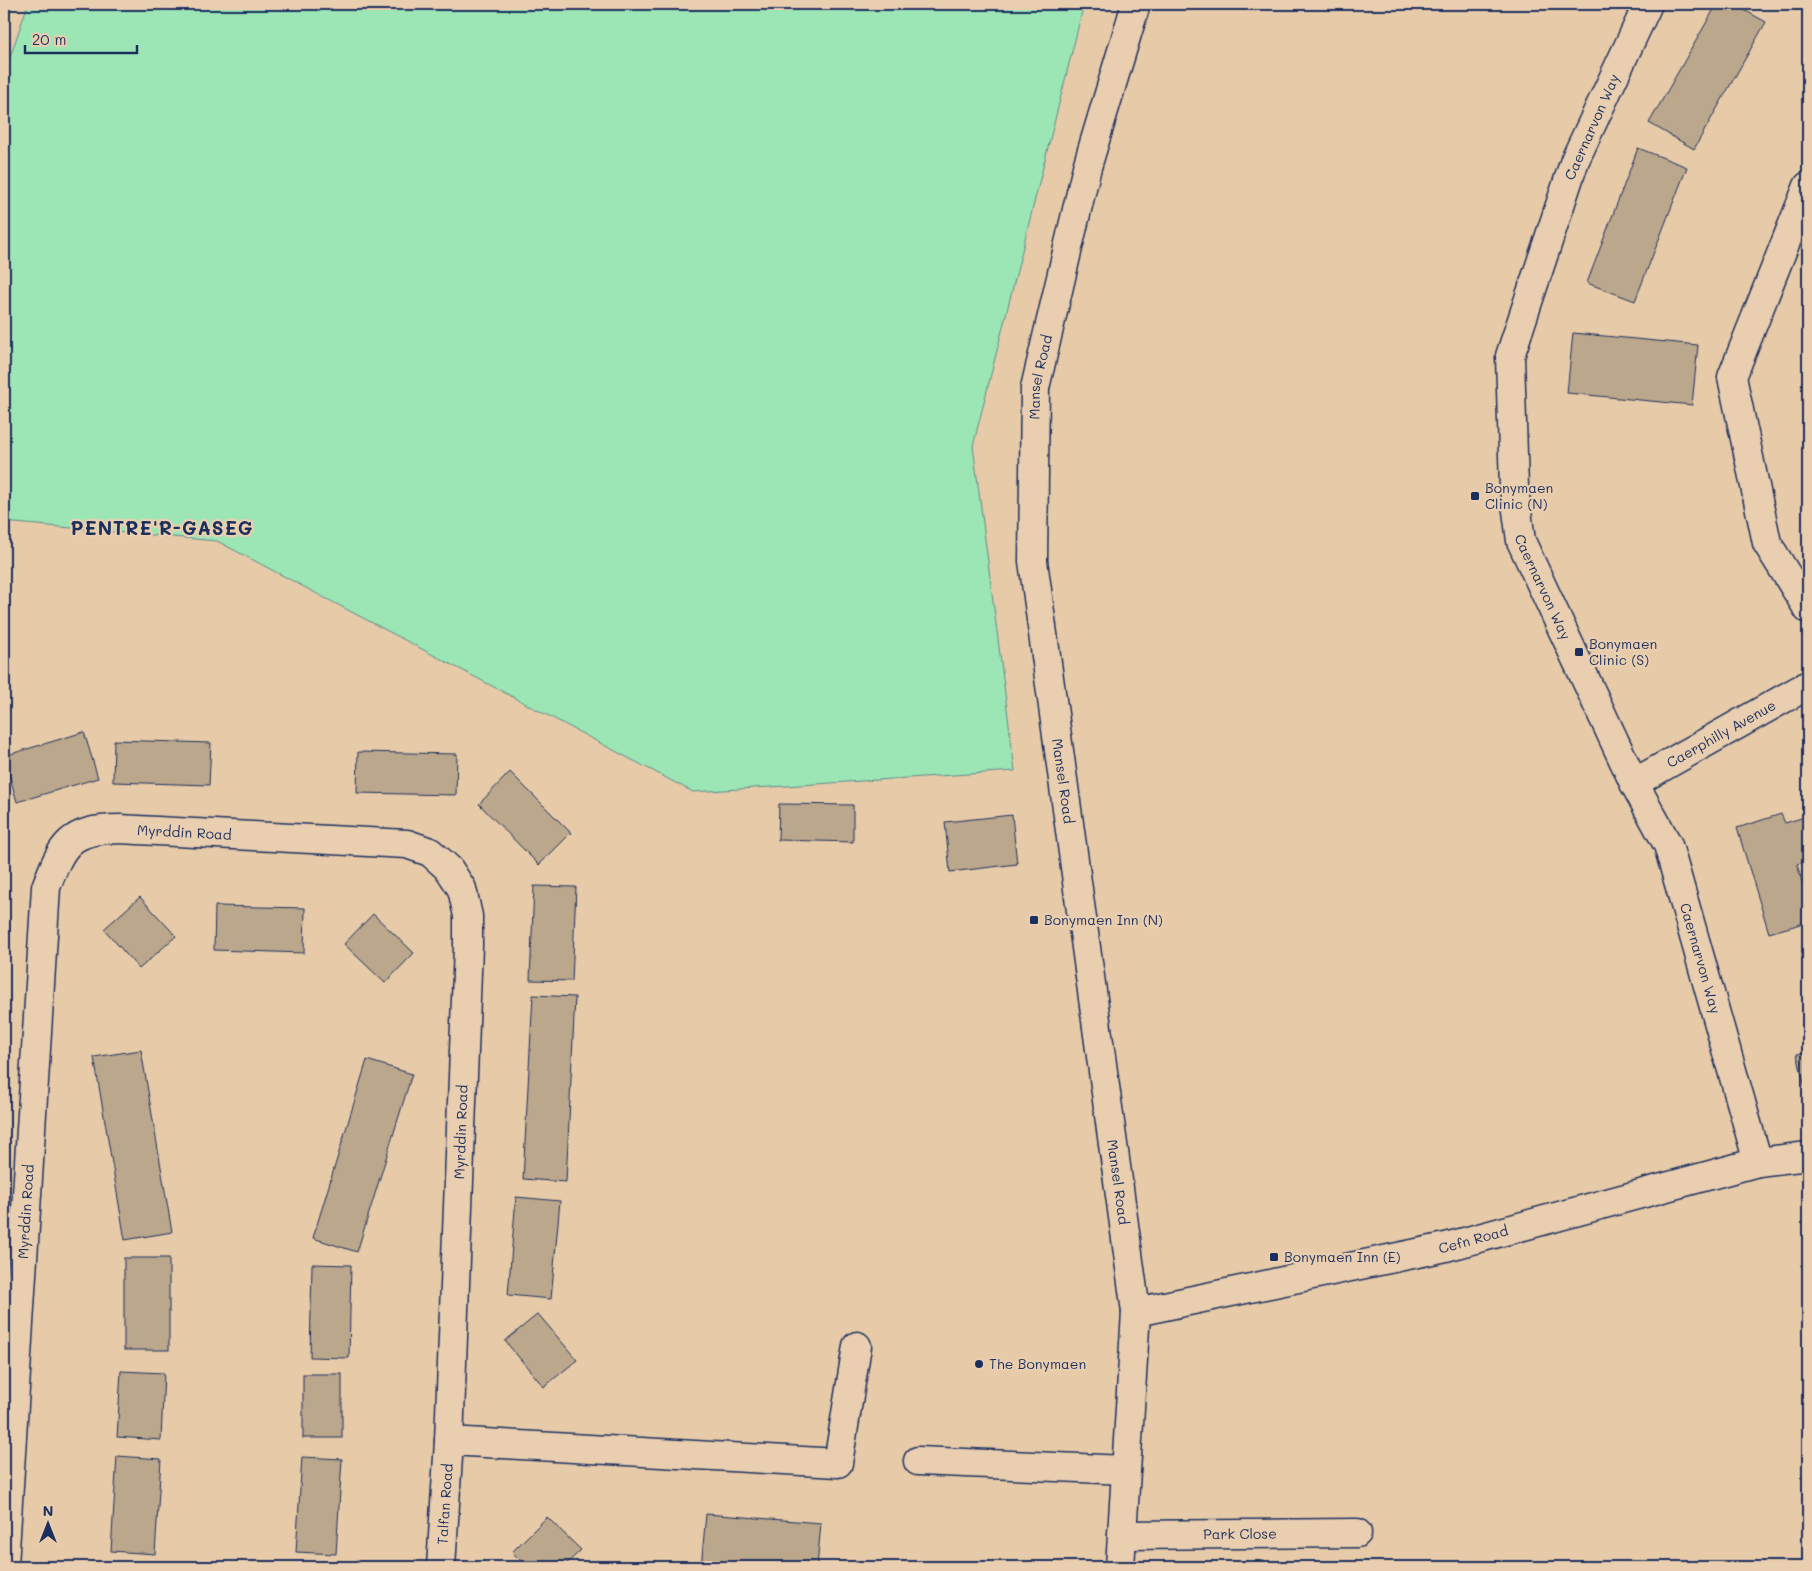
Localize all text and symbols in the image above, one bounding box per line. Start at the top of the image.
scale bar [25,22,138,54]
text: 20 m [32,29,66,49]
street label: Caernarvon Way [1560,71,1623,183]
street label: Mansel Road [1025,333,1056,420]
place label: Bonymaen Clinic (N) [1485,478,1553,513]
marker: Bonymaen Clinic (N) [1469,490,1481,502]
district label: PENTRE'R-GASEG [71,515,253,540]
street label: Caernarvon Way [1511,533,1576,643]
place label: Bonymaen Clinic (S) [1589,634,1657,669]
marker: Bonymaen Clinic (S) [1573,646,1585,658]
street label: Caerphilly Avenue [1663,695,1779,772]
street label: Mansel Road [1048,737,1079,825]
street label: Myrddin Road [137,820,232,844]
street label: Caernarvon Way [1676,901,1725,1016]
place label: Bonymaen Inn (N) [1044,910,1163,929]
marker: Bonymaen Inn (N) [1028,914,1040,926]
street label: Myrddin Road [449,1084,472,1180]
street label: Mansel Road [1103,1138,1134,1226]
street label: Myrddin Road [13,1164,38,1260]
street label: Cefn Road [1437,1221,1510,1257]
place label: Bonymaen Inn (E) [1284,1247,1401,1266]
marker: Bonymaen Inn (E) [1268,1251,1280,1263]
place label: The Bonymaen [989,1354,1086,1373]
marker: The Bonymaen [973,1358,985,1370]
street label: Talfan Road [432,1463,457,1545]
north arrow [22,1498,72,1548]
text: N [43,1501,53,1520]
street label: Park Close [1203,1524,1277,1543]

